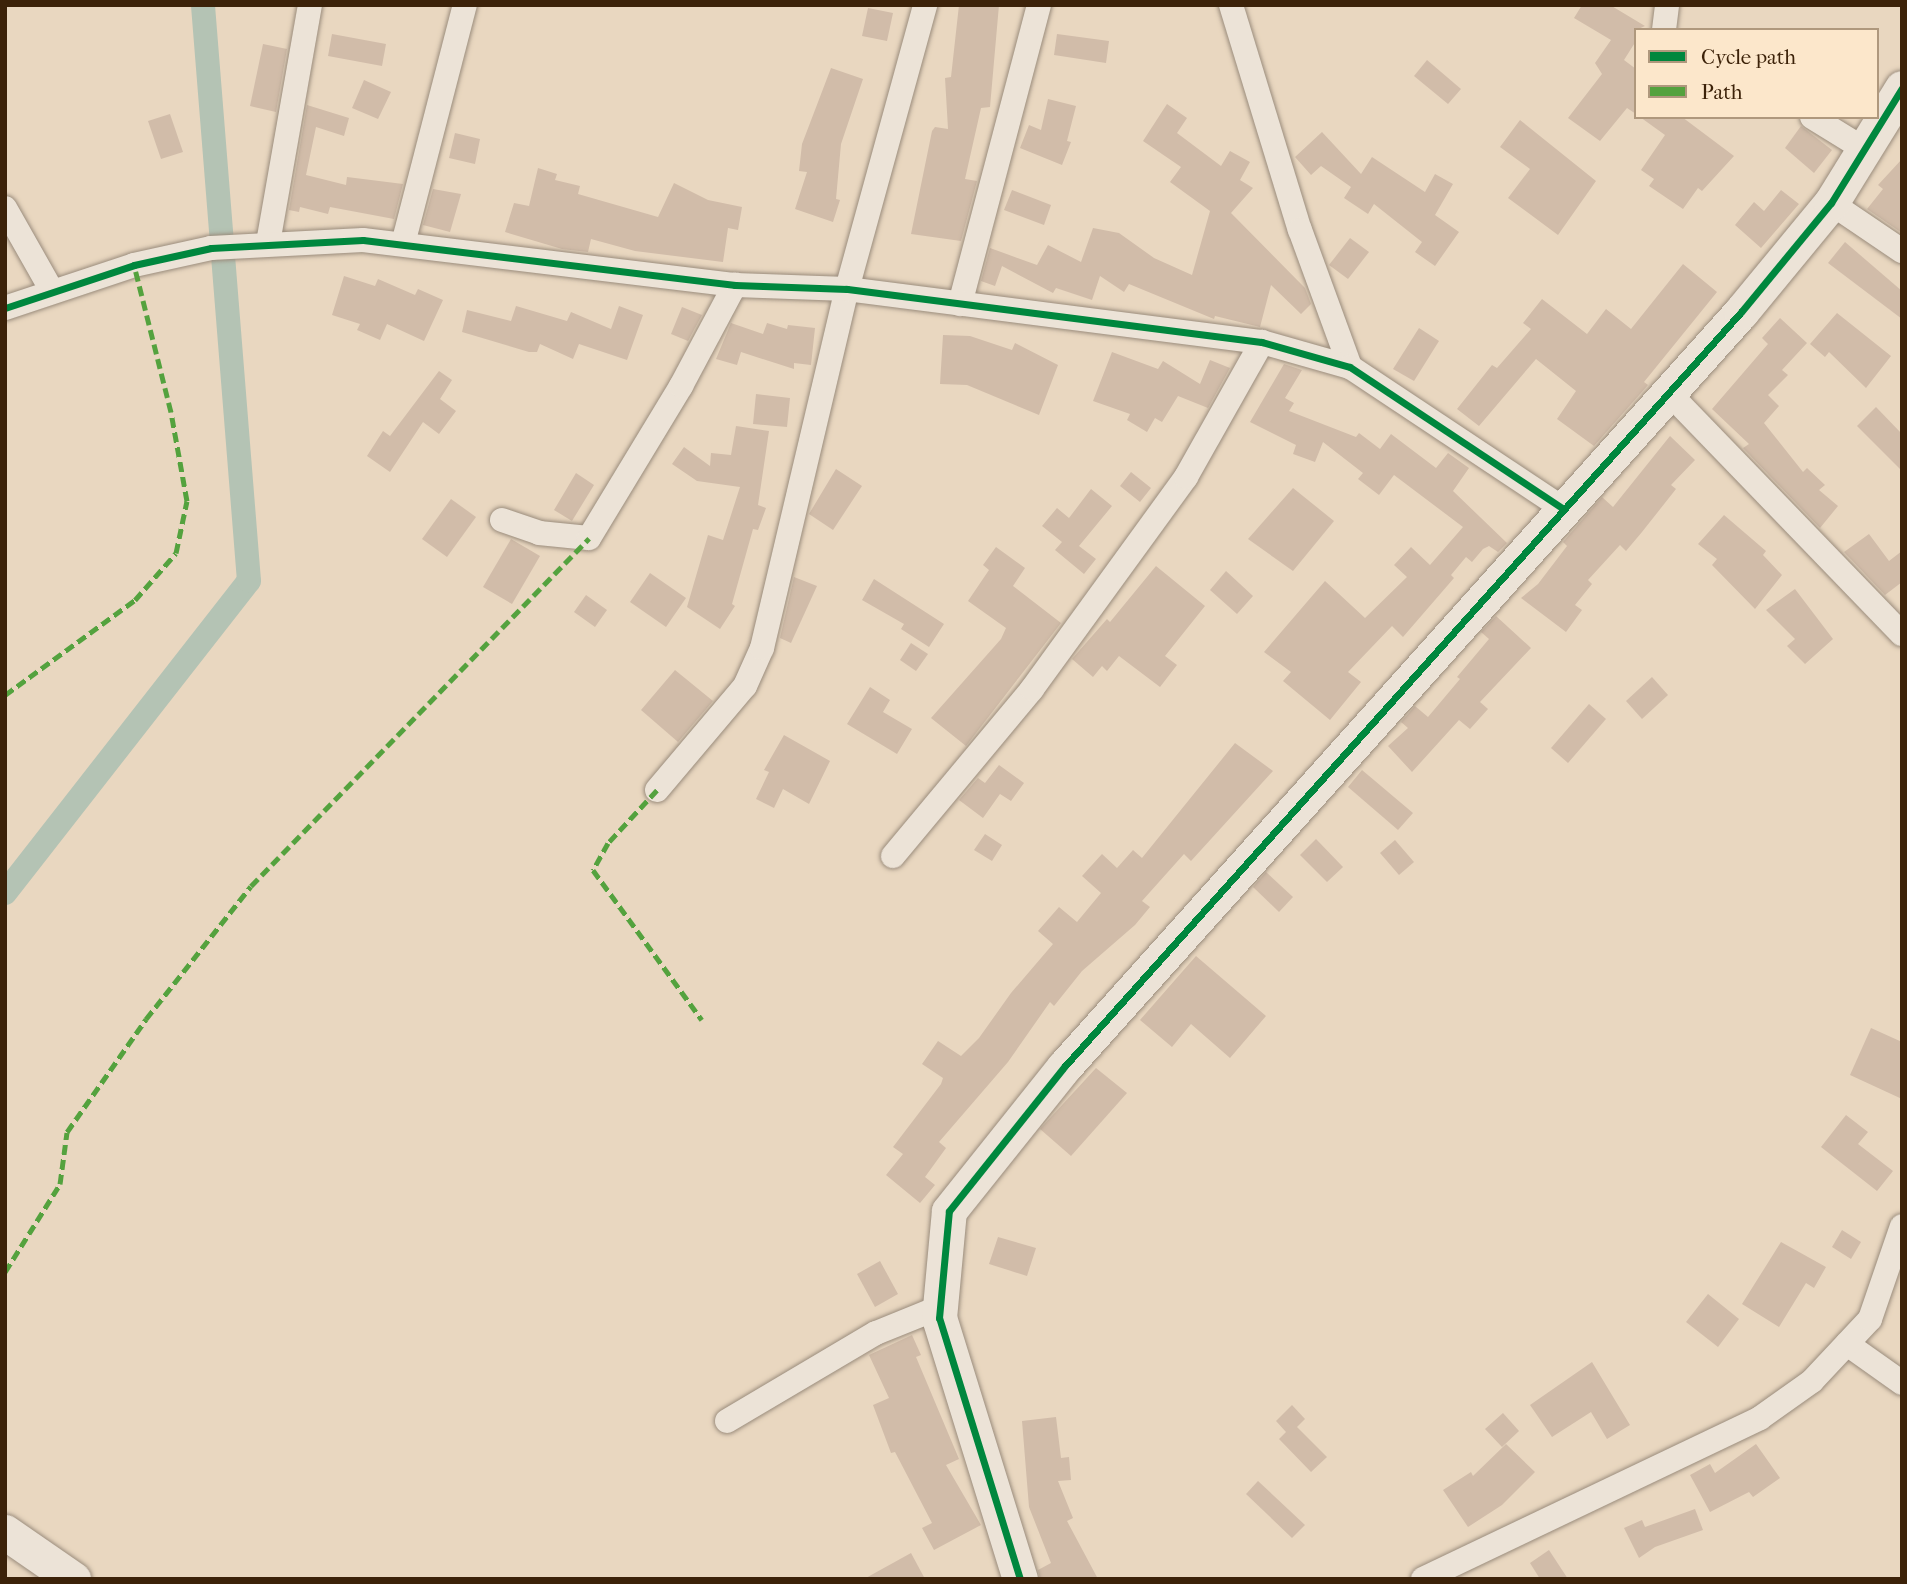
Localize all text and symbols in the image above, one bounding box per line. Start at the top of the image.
legend [1634,28,1879,119]
text: Cycle path [1701,45,1796,69]
text: Path [1701,80,1742,104]

